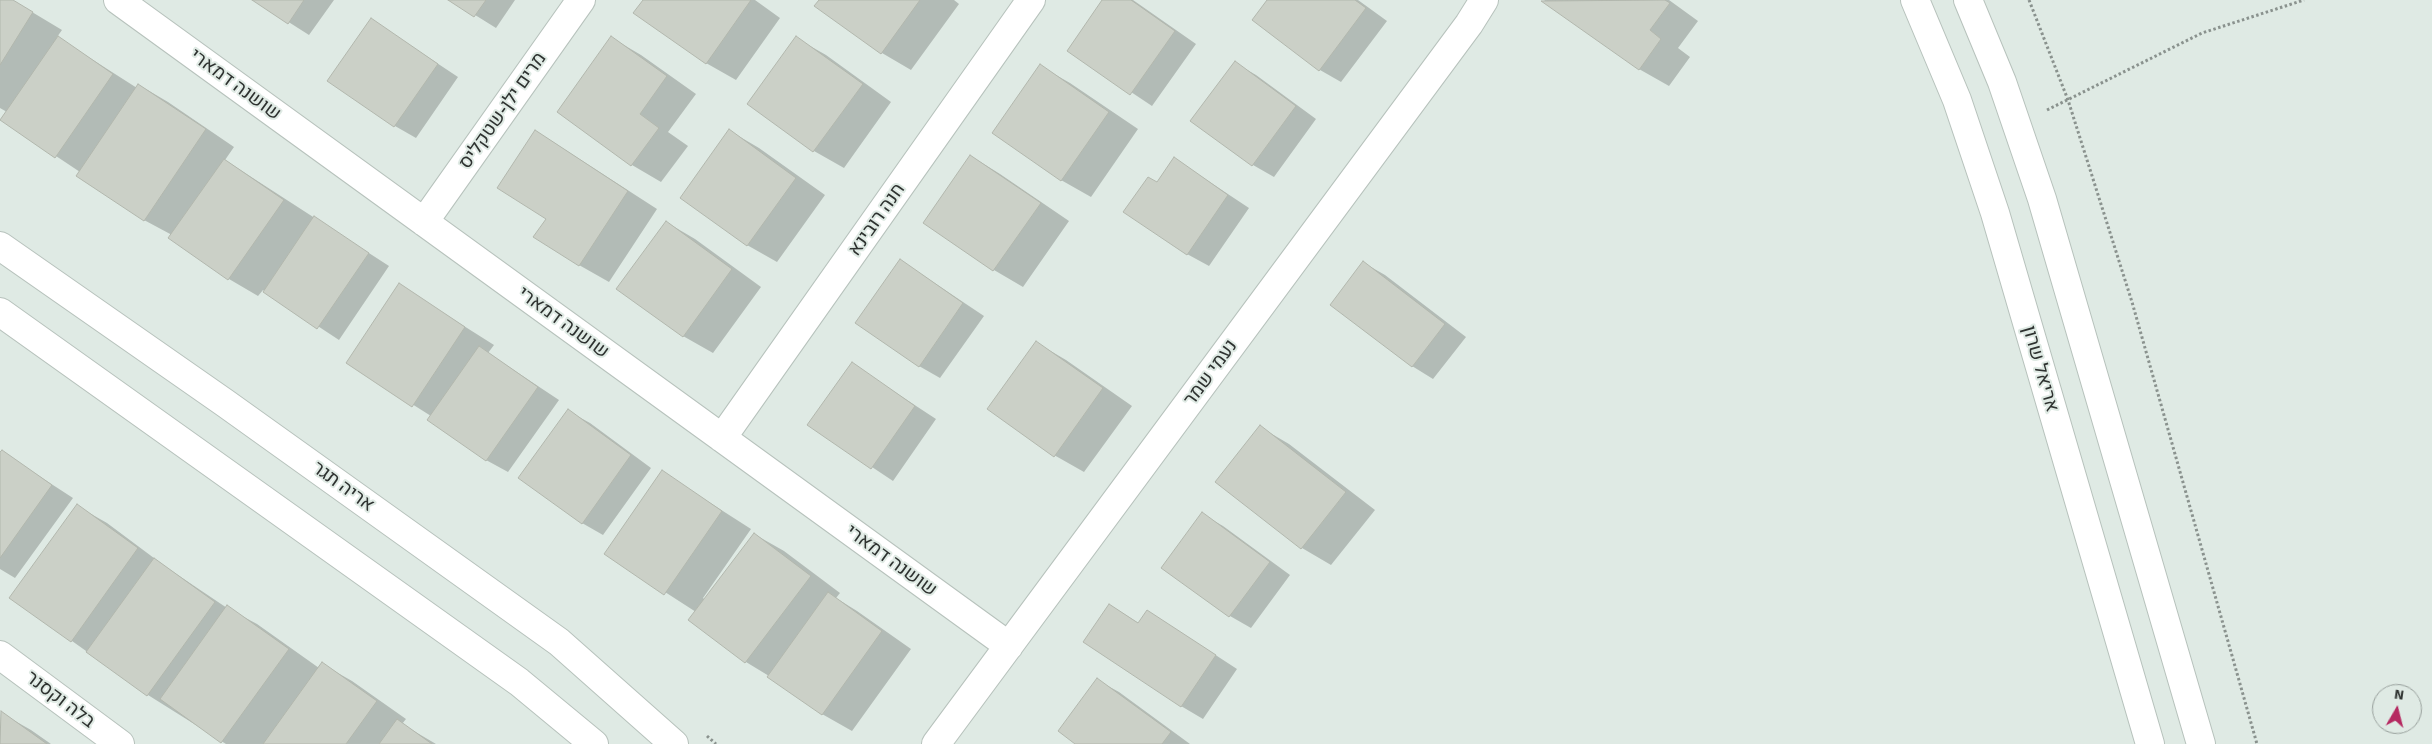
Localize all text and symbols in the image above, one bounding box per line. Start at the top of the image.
street label: שושנה דמארי [185,44,285,126]
street label: מרים ילן-שטקליס [454,48,552,174]
street label: חנה רובינא [844,179,910,261]
street label: שושנה דמארי [513,282,613,364]
street label: אריאל שרון [2017,323,2063,415]
street label: נעמי שמר [1179,335,1243,411]
street label: אריה תגר [308,457,378,517]
street label: שושנה דמארי [841,520,941,602]
street label: בלה וקסנר [21,667,99,733]
north arrow [2372,684,2422,734]
text: N [2393,686,2405,704]

